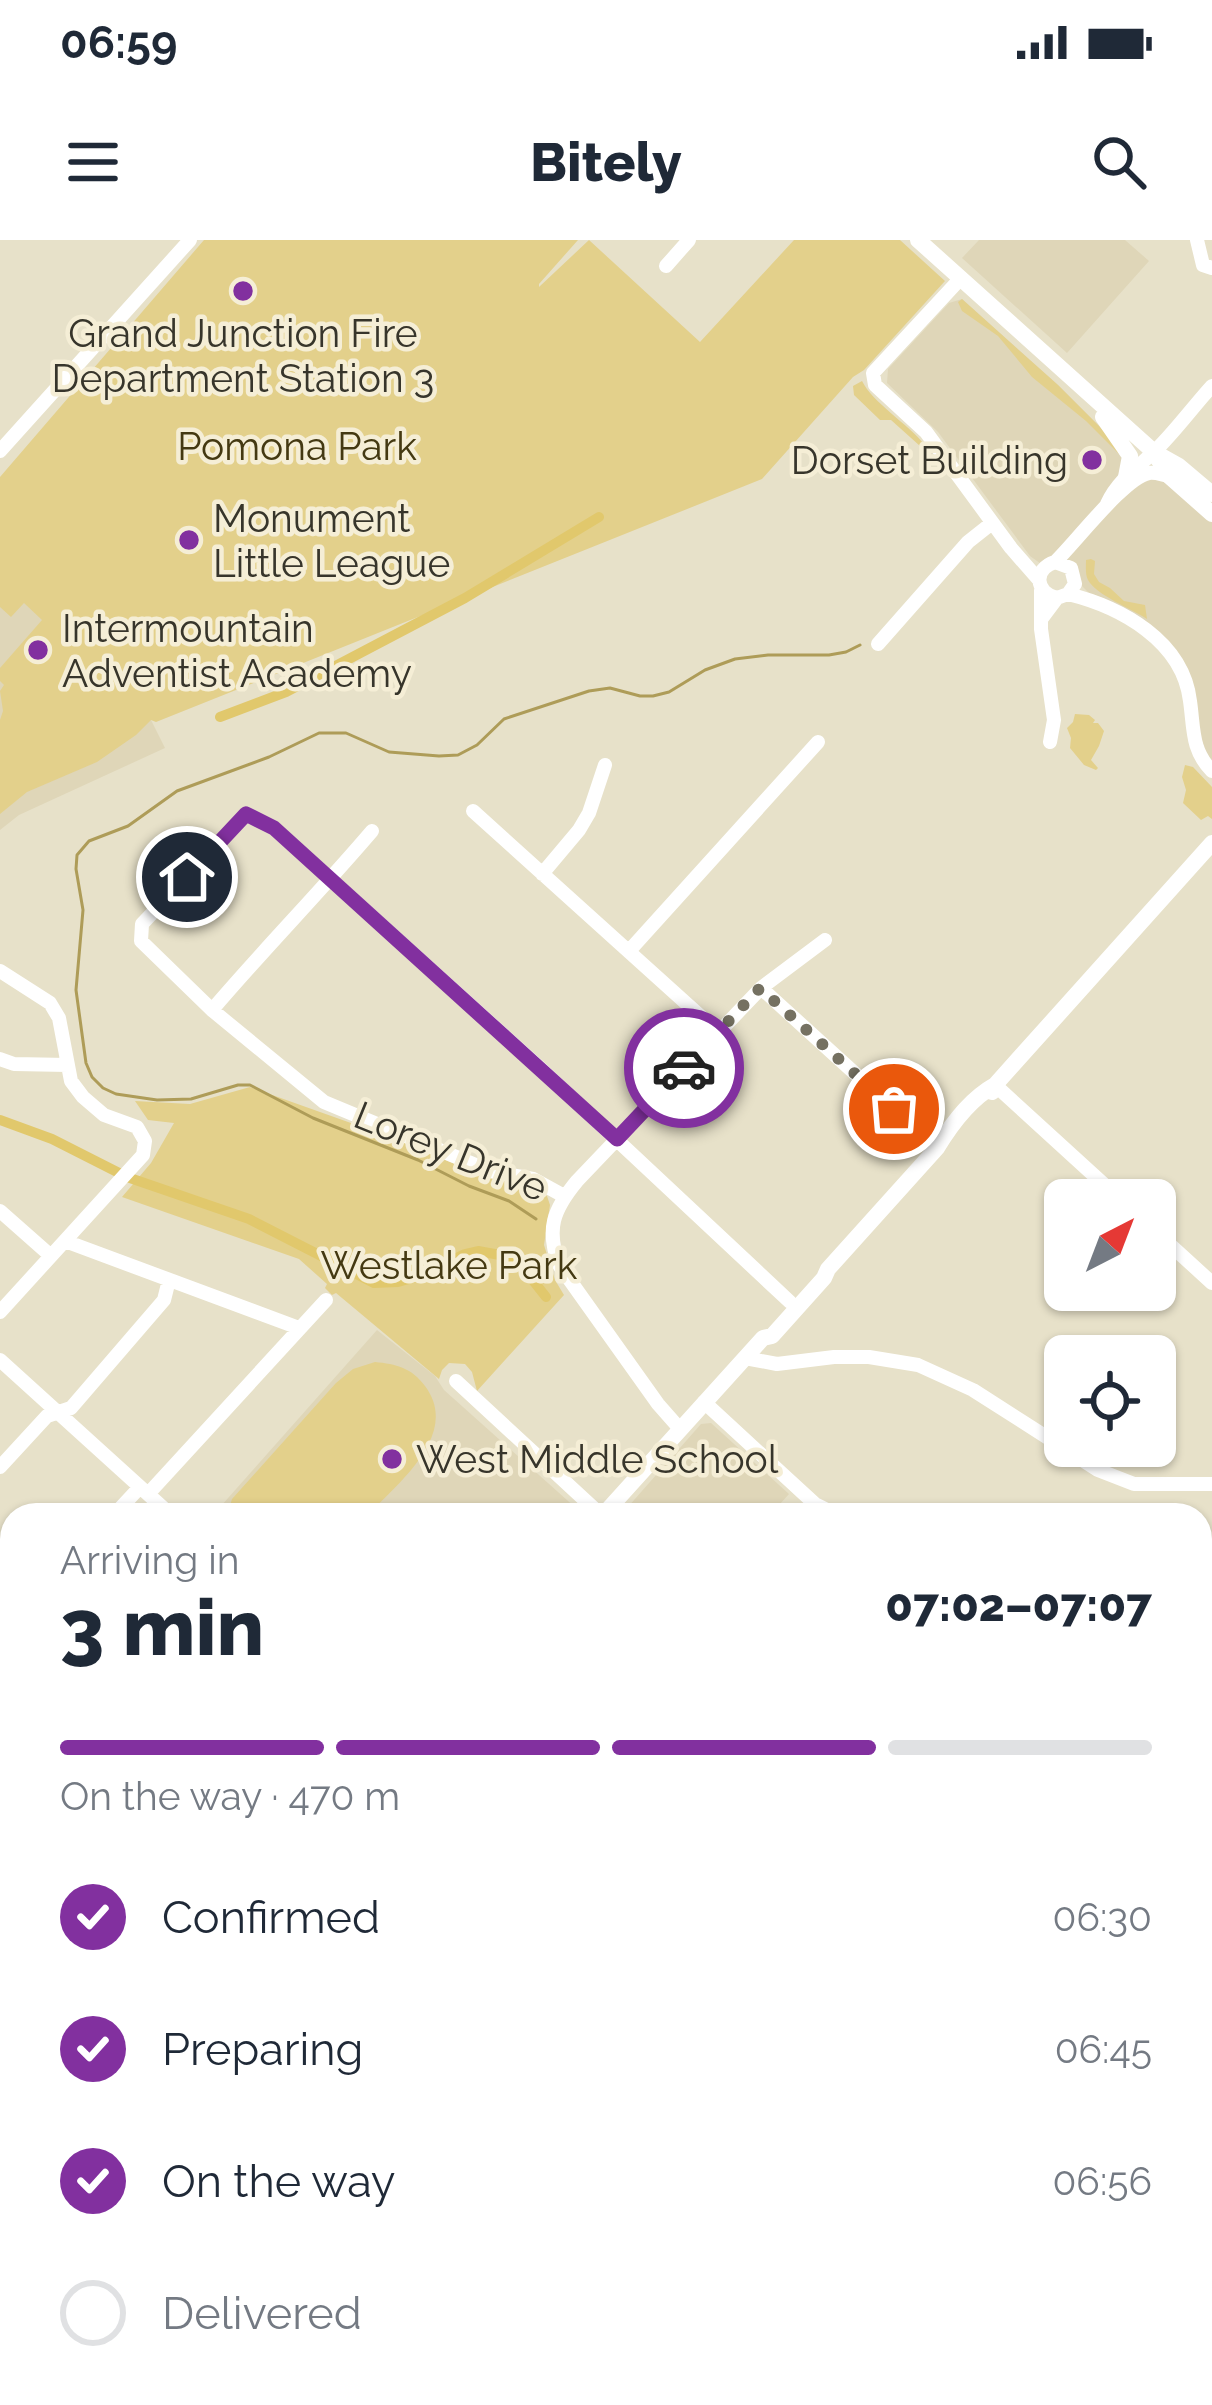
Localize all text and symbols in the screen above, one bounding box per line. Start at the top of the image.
text: 06:59 [60,16,178,69]
icon: menu [60,129,126,195]
icon: search [1086,129,1152,195]
text: Bitely [530,130,682,194]
marker: Grand Junction Fire Department Station 3 [230,278,256,304]
place label: Grand Junction Fire Department Station 3 [52,310,434,401]
park label: Pomona Park [177,423,417,469]
place label: Dorset Building [791,437,1068,483]
marker: Dorset Building [1079,447,1105,473]
place label: Monument Little League [213,495,450,586]
marker: Monument Little League [176,527,202,553]
place label: Intermountain Adventist Academy [62,605,412,696]
marker: Intermountain Adventist Academy [25,637,51,663]
pin [136,826,238,928]
icon: home [154,844,220,910]
courier [624,1008,744,1128]
icon: car [651,1035,717,1101]
pin [843,1058,945,1160]
icon: bag [861,1076,927,1142]
street label: Lorey Drive [348,1091,554,1211]
north arrow [1044,1179,1176,1311]
map controls [1044,1179,1176,1467]
park label: Westlake Park [321,1242,578,1288]
button: locate [1044,1335,1176,1467]
place label: West Middle School [416,1436,779,1482]
marker: West Middle School [379,1446,405,1472]
text: Arriving in [60,1537,240,1583]
text: 07:02–07:07 [885,1579,1152,1632]
text: 3 min [60,1582,264,1673]
text: On the way · 470 m [60,1773,400,1819]
icon: check [60,1884,126,1950]
text: Confirmed [162,1891,380,1944]
text: 06:30 [1053,1894,1152,1940]
icon: check [60,2016,126,2082]
text: Preparing [162,2023,363,2076]
text: 06:45 [1055,2026,1152,2072]
icon: check [60,2148,126,2214]
text: On the way [162,2155,396,2208]
text: 06:56 [1053,2158,1152,2204]
text: Delivered [162,2287,362,2340]

